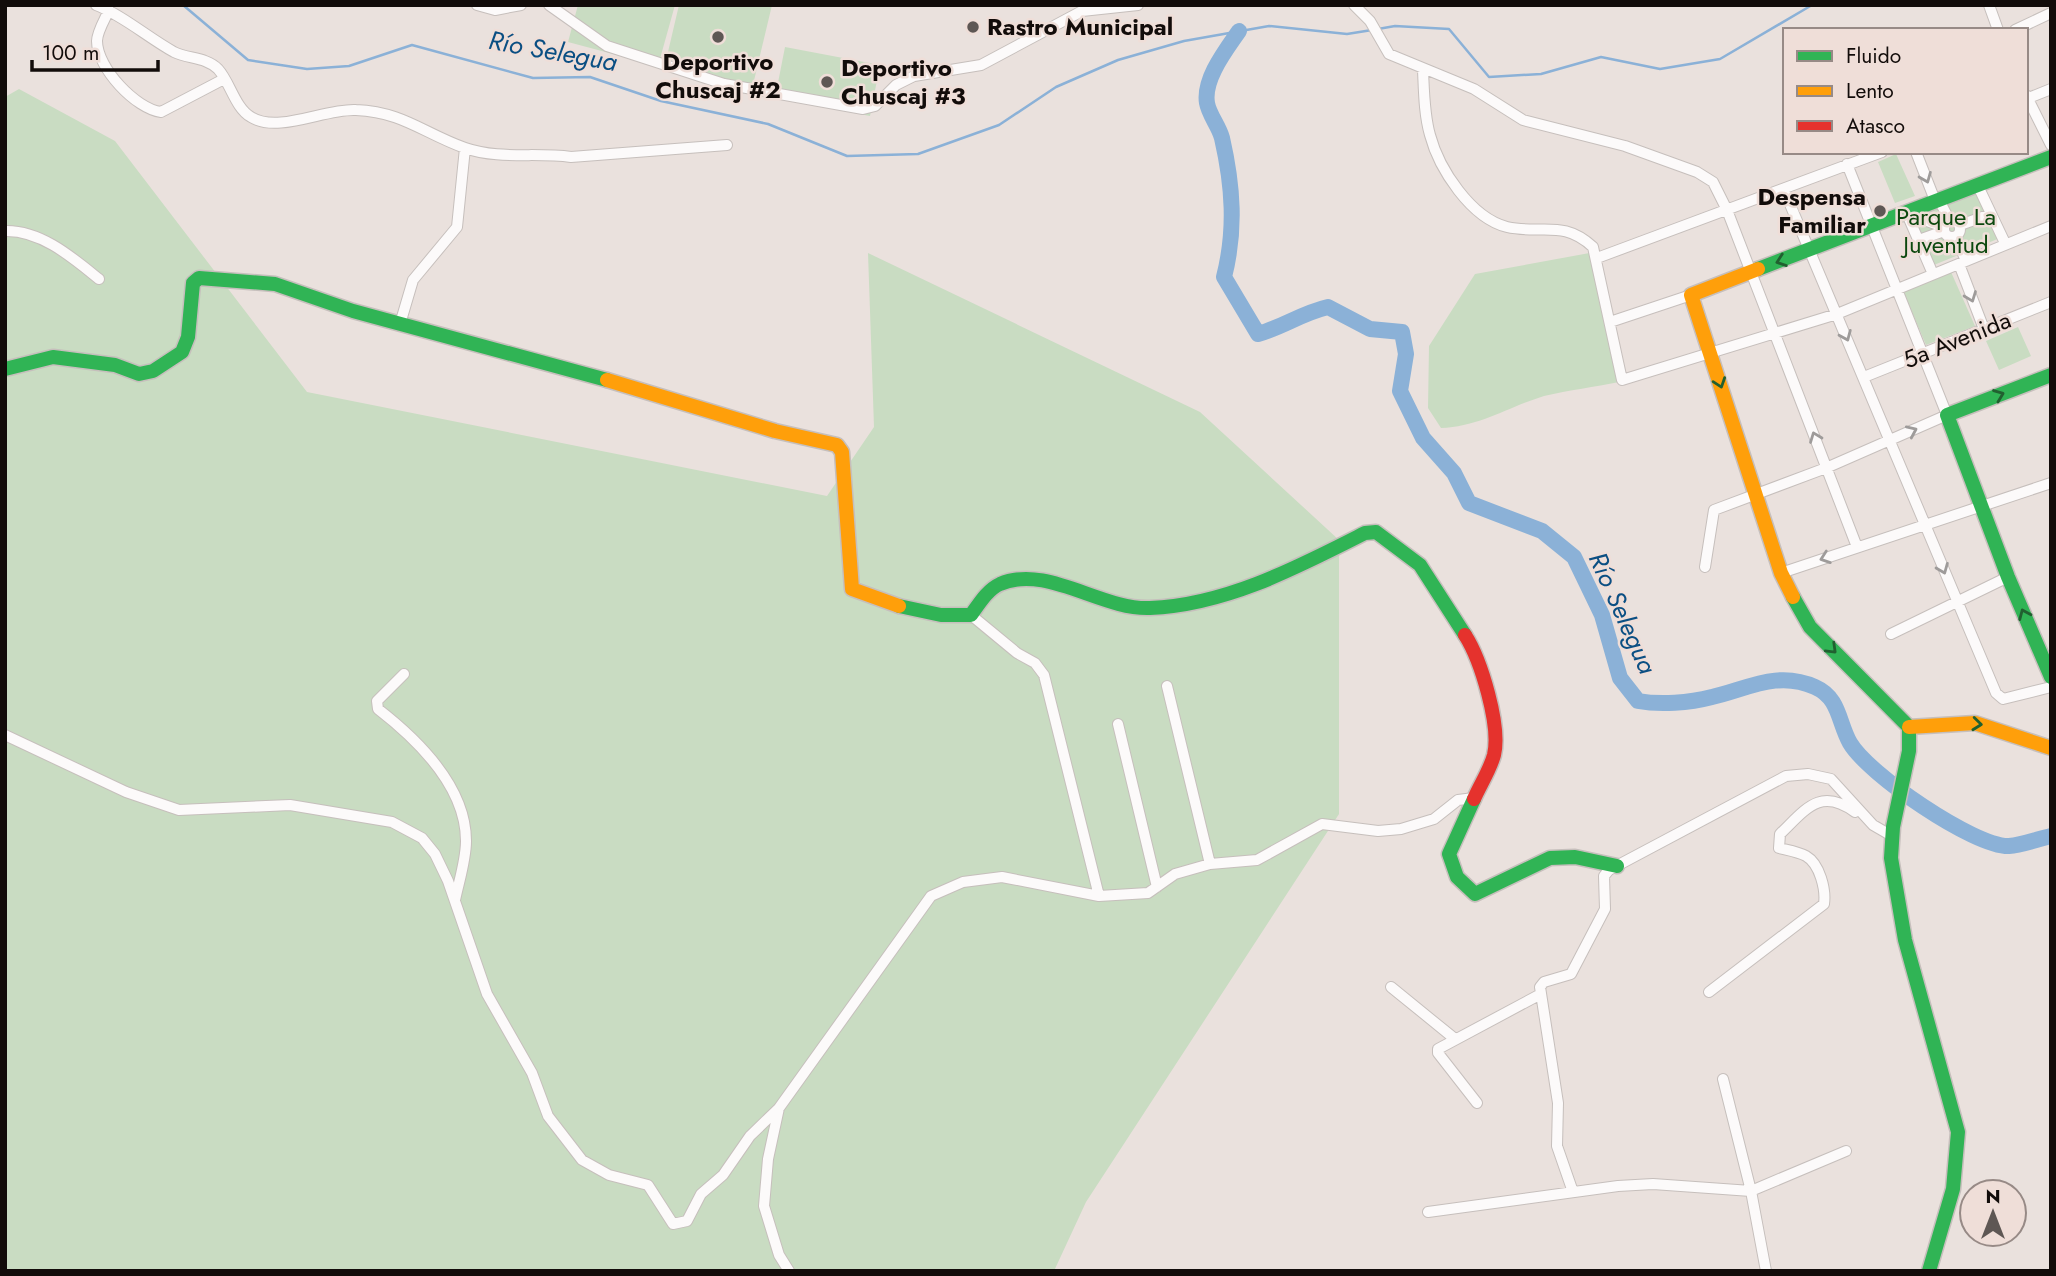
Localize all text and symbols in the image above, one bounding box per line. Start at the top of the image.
place label: Rastro Municipal [987,9,1173,44]
marker: Rastro Municipal [965,19,981,35]
water label: Río Selegua [486,21,621,81]
scale bar [32,28,158,72]
legend [1783,28,2028,154]
marker: Deportivo Chuscaj #2 [710,29,726,45]
text: 100 m [42,38,99,68]
text: Fluido [1846,41,1901,71]
place label: Deportivo Chuscaj #2 [655,44,781,107]
place label: Deportivo Chuscaj #3 [841,50,966,113]
marker: Deportivo Chuscaj #3 [819,74,835,90]
text: Lento [1846,76,1894,106]
text: Atasco [1846,111,1905,141]
one-way arrow [1917,171,1931,183]
place label: Despensa Familiar [1757,179,1866,242]
park label: Parque La Juventud [1896,199,1996,262]
marker: Despensa Familiar [1872,203,1888,219]
one-way arrow [1776,253,1788,267]
one-way arrow [1963,290,1977,302]
street label: 5a Avenida [1898,302,2016,377]
one-way arrow [1838,330,1852,342]
one-way arrow [1712,376,1727,388]
one-way arrow [1992,390,2004,404]
one-way arrow [1904,425,1917,439]
one-way arrow [1809,432,1823,444]
water label: Río Selegua [1579,546,1667,681]
one-way arrow [1819,550,1831,564]
one-way arrow [1934,563,1948,575]
one-way arrow [2018,609,2032,622]
one-way arrow [1824,641,1837,654]
one-way arrow [1971,716,1982,731]
north arrow [1958,1178,2028,1248]
text: N [1985,1183,2001,1210]

